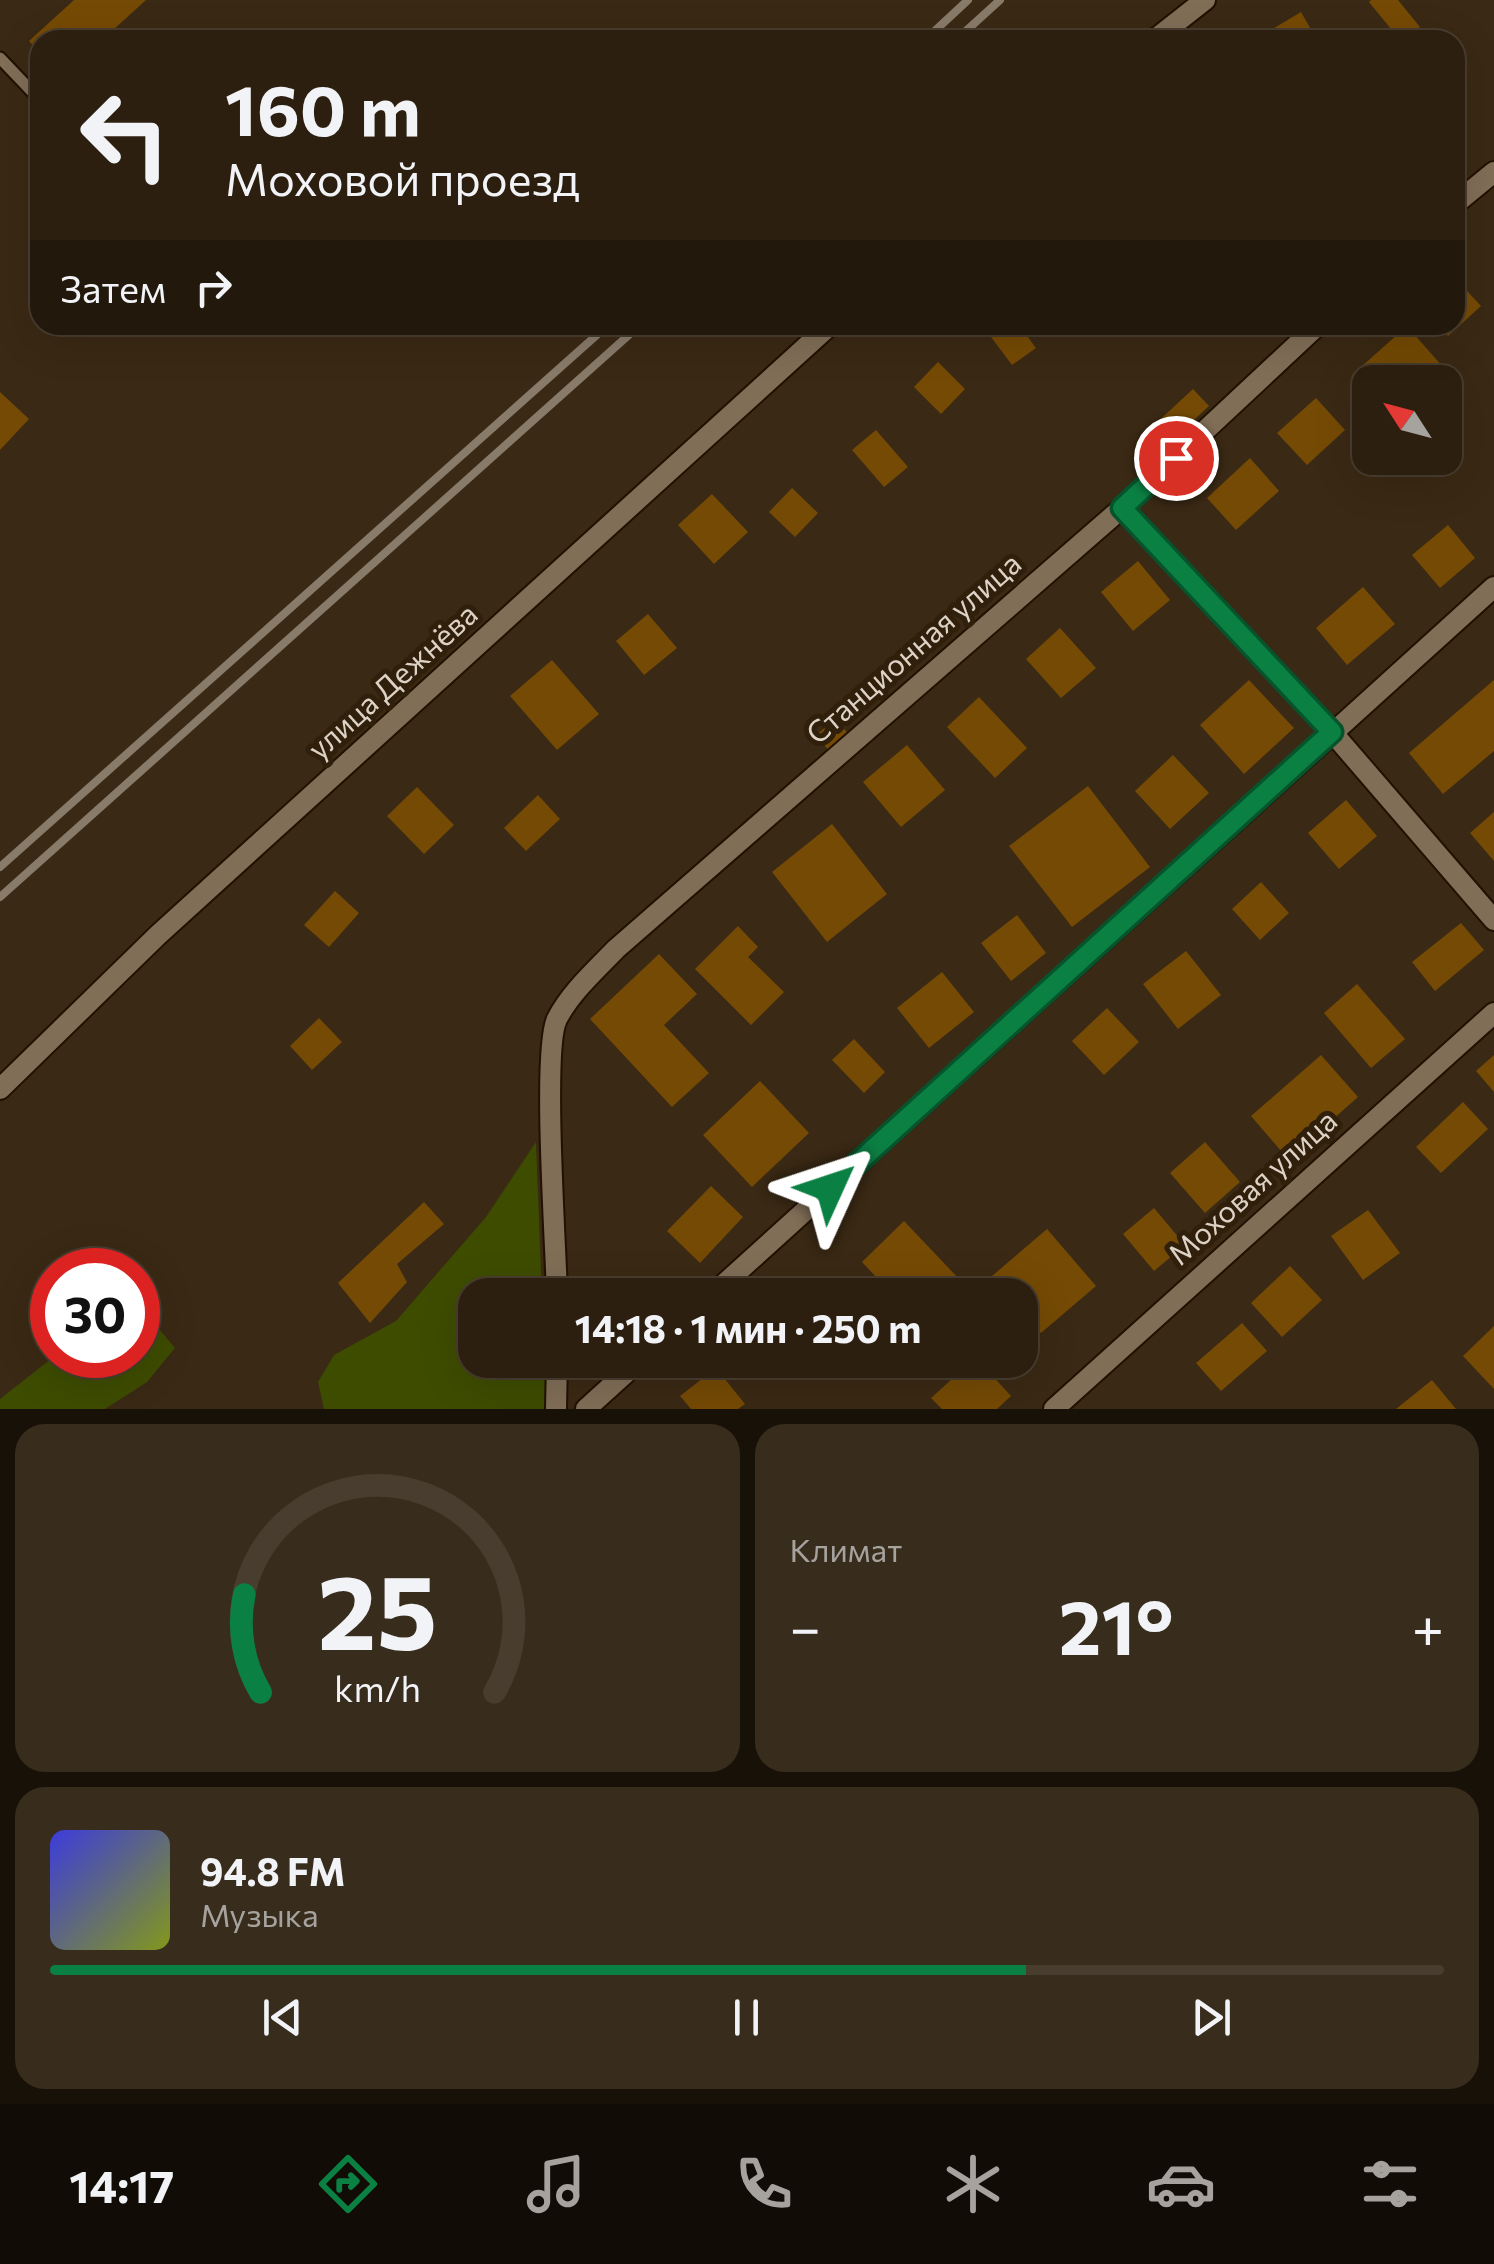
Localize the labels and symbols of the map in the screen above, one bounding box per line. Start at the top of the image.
north arrow [1352,365,1462,475]
pin [1134,416,1219,501]
street label: Станционная улица [797,544,1027,751]
street label: улица Дежнёва [299,594,484,766]
street label: Моховая улица [1159,1101,1343,1272]
position arrow [778,1136,882,1240]
speed limit sign: 30 [30,1248,160,1378]

